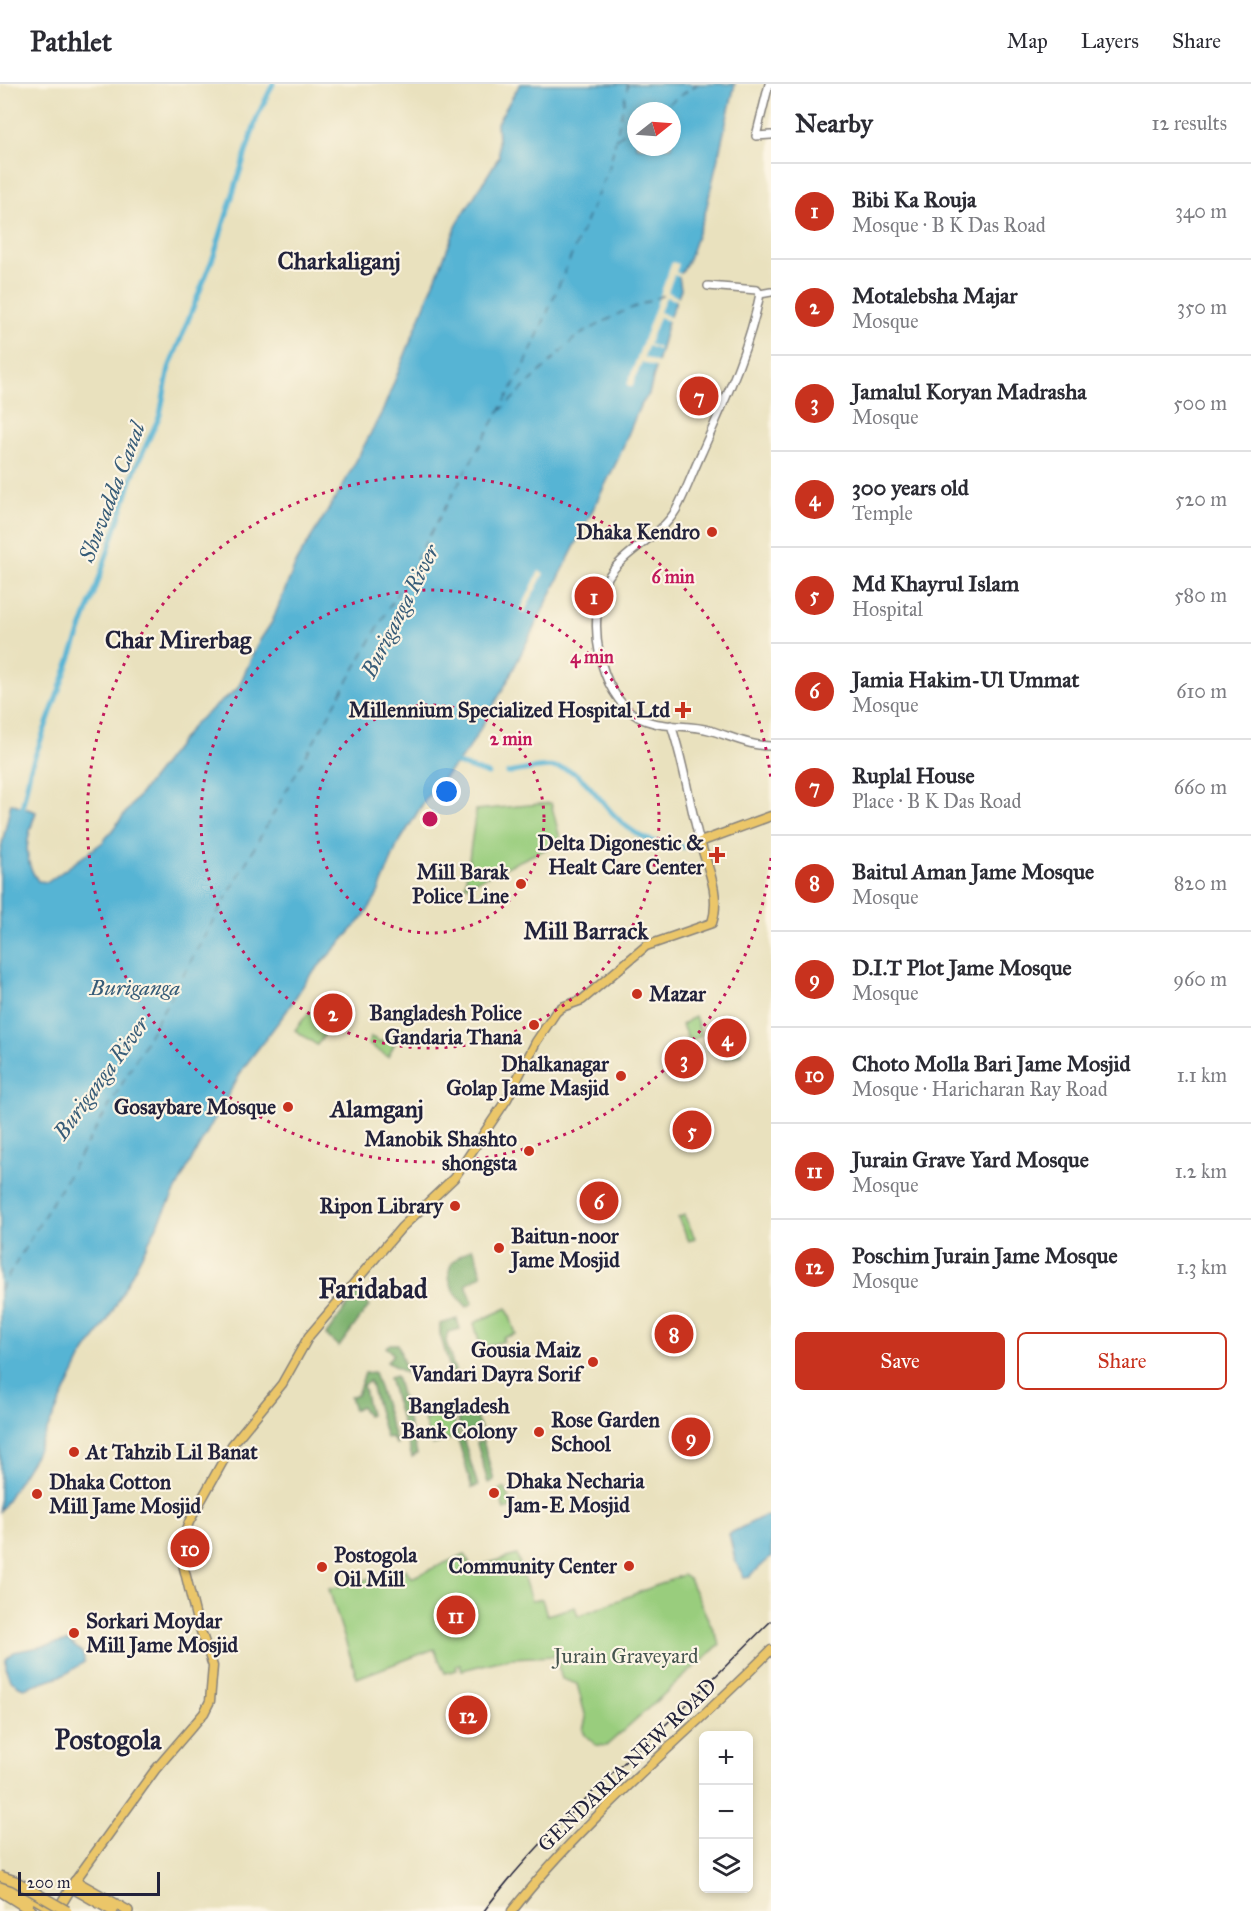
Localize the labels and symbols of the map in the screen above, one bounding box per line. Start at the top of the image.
north arrow [627,102,681,156]
district label: Charkaliganj [277,246,401,276]
pin: 7 [680,374,718,418]
water label: Shuvadda Canal [73,416,152,567]
place label: Dhaka Kendro [576,519,700,545]
marker: Dhaka Kendro [705,525,719,539]
water label: Buriganga River [355,538,446,683]
text: 6 min [652,566,695,588]
pin: 1 [574,574,614,618]
district label: Char Mirerbag [105,625,252,655]
text: 4 min [570,646,614,669]
place label: Millennium Specialized Hospital Ltd [349,697,670,723]
marker: Millennium Specialized Hospital Ltd [674,701,692,719]
text: 2 min [490,728,533,750]
your location [432,777,461,806]
centre of rings [420,809,440,829]
place label: Delta Digonestic & Healt Care Center [537,830,705,880]
marker: Delta Digonestic & Healt Care Center [708,846,726,864]
place label: Mill Barak Police Line [412,859,510,909]
marker: Mill Barak Police Line [514,877,528,891]
district label: Mill Barrack [524,916,649,946]
water label: Buriganga [89,974,180,1001]
place label: Mazar [649,981,707,1007]
marker: Mazar [630,987,644,1001]
pin: 2 [314,990,352,1036]
place label: Bangladesh Police Gandaria Thana [369,1000,523,1050]
water label: Buriganga River [47,1010,156,1146]
pin: 4 [708,1016,746,1060]
marker: Bangladesh Police Gandaria Thana [527,1018,541,1032]
pin: 3 [664,1036,704,1082]
place label: Dhalkanagar Golap Jame Masjid [446,1051,610,1102]
marker: Dhalkanagar Golap Jame Masjid [614,1069,628,1083]
place label: Gosaybare Mosque [114,1094,276,1120]
district label: Alamganj [328,1094,424,1124]
marker: Gosaybare Mosque [281,1100,295,1114]
pin: 5 [672,1108,712,1152]
place label: Manobik Shashto shongsta [364,1126,518,1176]
marker: Manobik Shashto shongsta [522,1144,536,1158]
pin: 6 [580,1178,618,1224]
place label: Ripon Library [320,1193,444,1219]
marker: Ripon Library [448,1199,462,1213]
place label: Baitun-noor Jame Mosjid [508,1223,620,1274]
marker: Baitun-noor Jame Mosjid [492,1241,506,1255]
district label: Faridabad [319,1272,428,1305]
pin: 8 [654,1312,694,1356]
place label: Gousia Maiz Vandari Dayra Sorif [409,1337,585,1387]
marker: Gousia Maiz Vandari Dayra Sorif [586,1355,600,1369]
district label: Bangladesh Bank Colony [401,1392,519,1444]
place label: Rose Garden School [551,1407,661,1457]
pin: 9 [672,1414,710,1460]
marker: Rose Garden School [532,1425,546,1439]
place label: At Tahzib Lil Banat [84,1439,258,1465]
marker: At Tahzib Lil Banat [67,1445,81,1459]
place label: Dhaka Necharia Jam-E Mosjid [503,1468,645,1519]
place label: Dhaka Cotton Mill Jame Mosjid [49,1469,202,1520]
marker: Dhaka Necharia Jam-E Mosjid [487,1486,501,1500]
marker: Dhaka Cotton Mill Jame Mosjid [30,1487,44,1501]
pin: 10 [170,1526,210,1570]
place label: Postogola Oil Mill [334,1542,418,1592]
place label: Community Center [448,1553,618,1579]
marker: Community Center [622,1559,636,1573]
marker: Postogola Oil Mill [315,1560,329,1574]
pin: 11 [436,1592,476,1637]
place label: Sorkari Moydar Mill Jame Mosjid [86,1608,239,1659]
marker: Sorkari Moydar Mill Jame Mosjid [67,1626,81,1640]
park label: Jurain Graveyard [552,1643,699,1669]
street label: GENDARIA NEW ROAD [532,1673,722,1857]
pin: 12 [448,1692,488,1738]
district label: Postogola [55,1723,162,1757]
scale bar [18,1869,160,1896]

